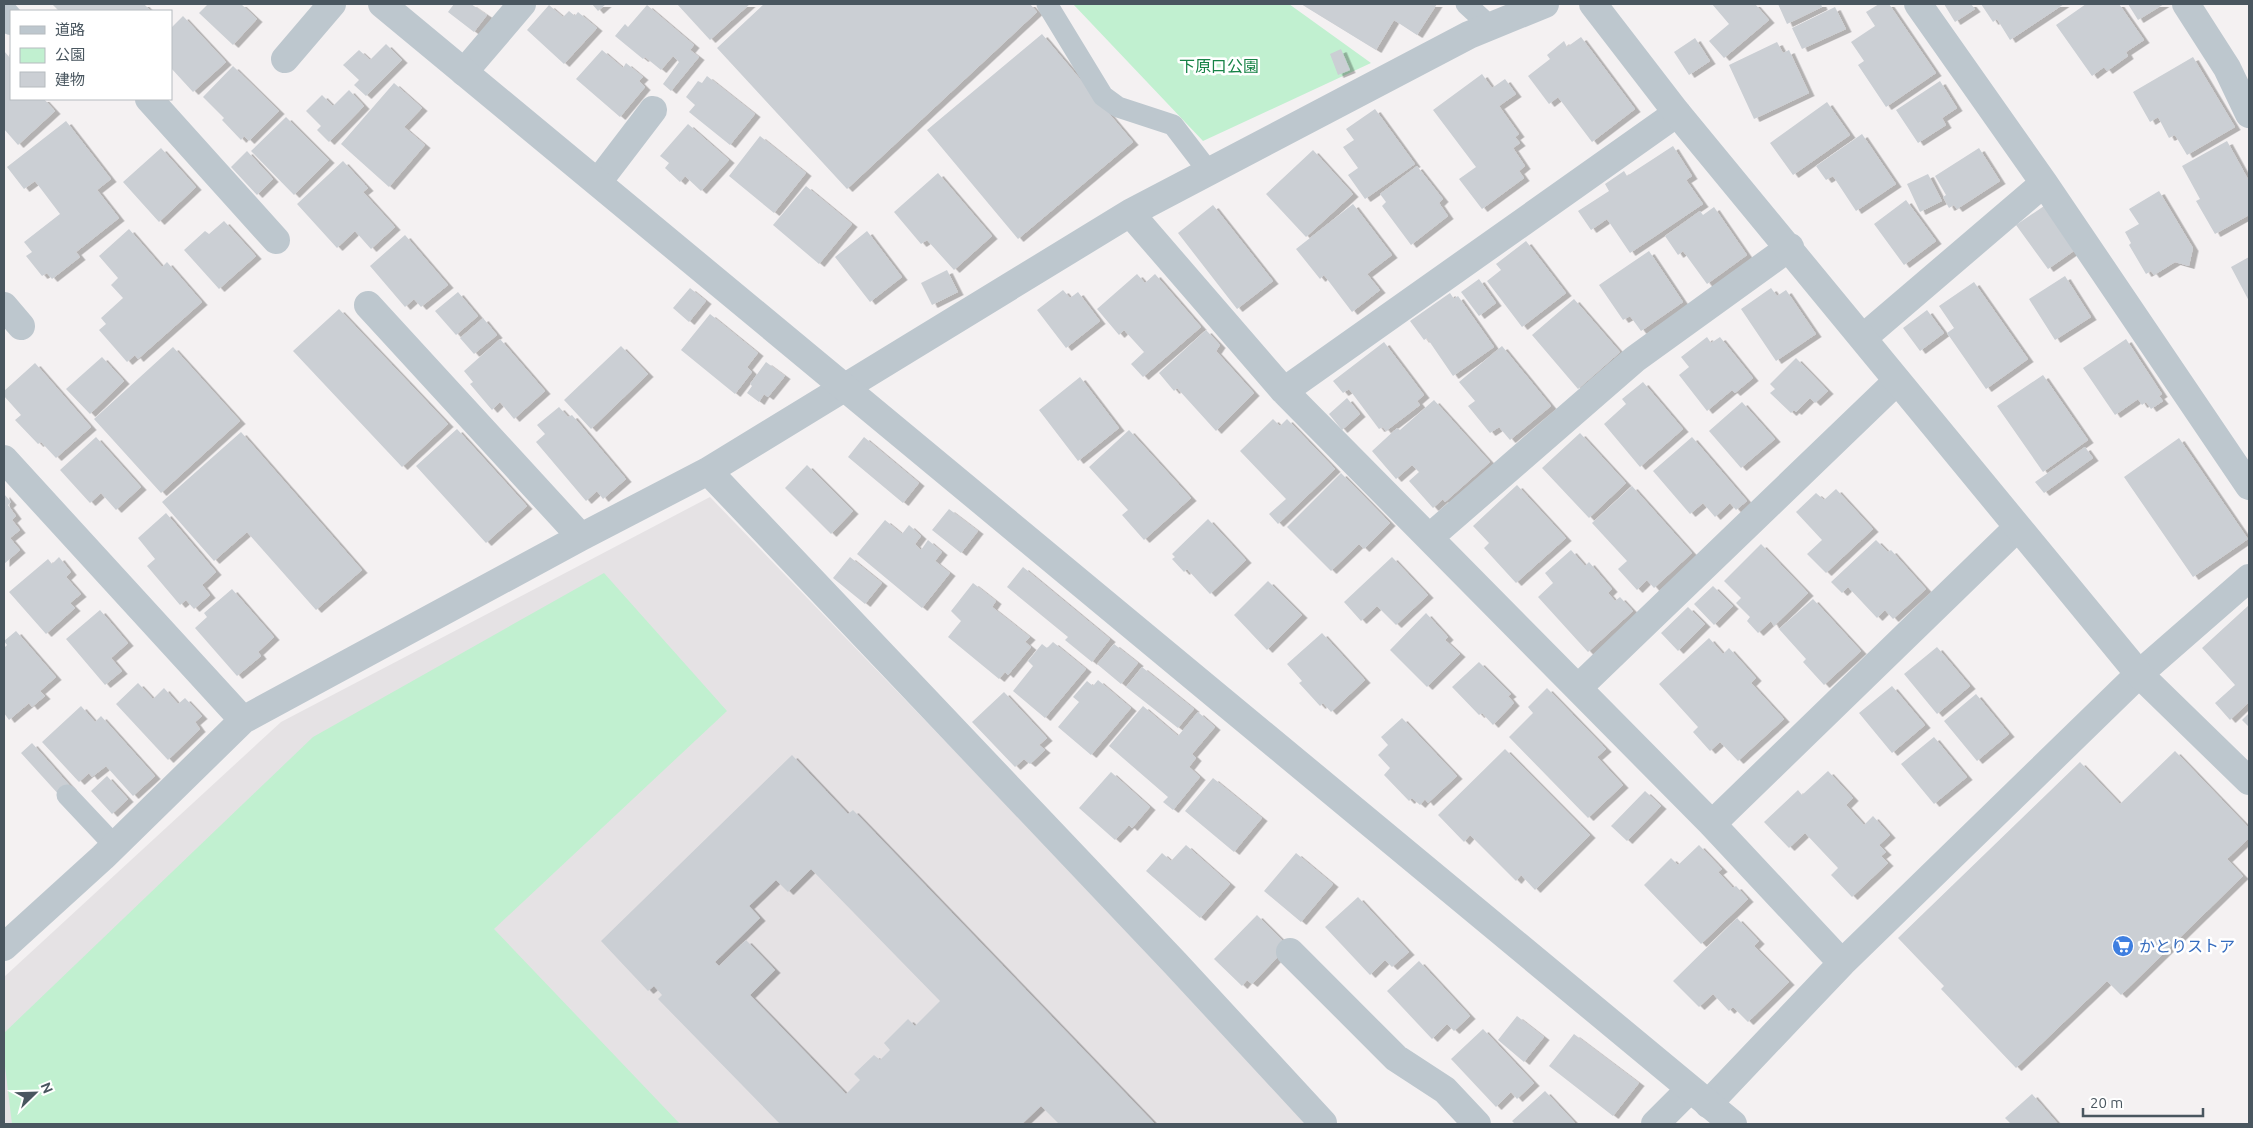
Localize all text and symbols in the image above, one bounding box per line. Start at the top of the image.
legend [10,10,172,100]
text: 道路 [55,21,85,38]
text: 公園 [55,46,85,63]
park label: 下原口公園 [1179,57,1259,75]
text: 建物 [55,71,85,88]
supermarket icon: かとりストア [2111,934,2135,958]
place label: かとりストア [2139,937,2235,955]
north arrow [10,1068,60,1118]
text: N [38,1080,56,1096]
scale bar [2083,1086,2203,1118]
text: 20 m [2090,1094,2123,1111]

